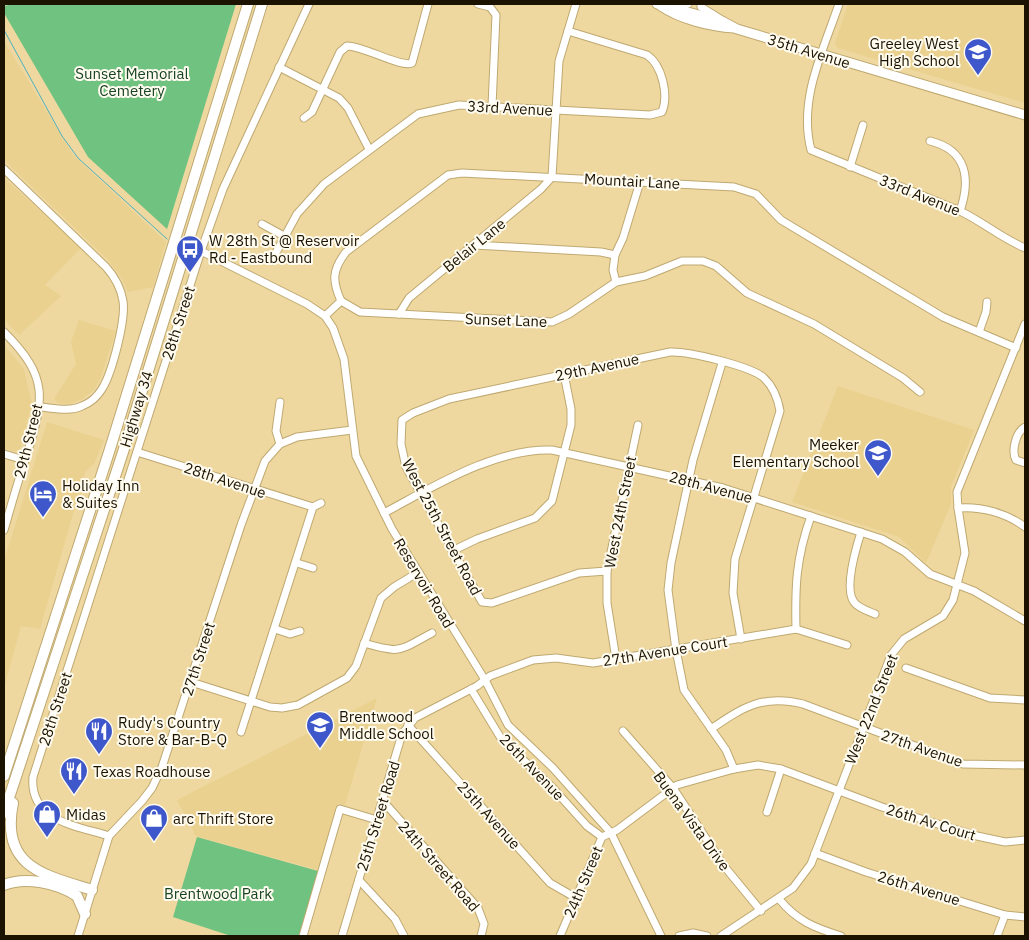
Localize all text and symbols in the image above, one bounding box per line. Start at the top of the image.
street label: 35th Avenue [765,29,853,73]
place label: Greeley West High School [870,34,959,70]
school or university icon: Greeley West High School [963,37,993,76]
park label: Sunset Memorial Cemetery [75,64,189,100]
street label: 33rd Avenue [467,96,553,120]
street label: Mountair Lane [584,169,680,193]
street label: 33rd Avenue [877,170,963,220]
street label: Belair Lane [439,214,509,276]
place label: W 28th St @ Reservoir Rd - Eastbound [209,231,360,267]
bus stop icon: W 28th St @ Reservoir Rd - Eastbound [175,234,205,273]
street label: 28th Street [157,284,199,362]
street label: Sunset Lane [465,309,547,331]
street label: 29th Avenue [553,349,641,385]
street label: Highway 34 [115,368,157,450]
street label: 29th Street [10,402,46,480]
place label: Meeker Elementary School [732,435,859,471]
school or university icon: Meeker Elementary School [863,438,893,477]
street label: West 24th Street [600,454,640,570]
street label: West 25th Street Road [398,455,486,599]
street label: 28th Avenue [181,458,269,502]
street label: 28th Avenue [667,467,755,507]
place label: Holiday Inn & Suites [62,476,140,512]
hotel icon: Holiday Inn & Suites [28,479,58,518]
street label: Reservoir Road [390,534,458,632]
street label: 27th Street [177,620,219,698]
street label: 27th Avenue Court [601,632,729,670]
street label: West 22nd Street [840,651,902,767]
street label: 28th Street [34,670,76,748]
place label: Brentwood Middle School [339,707,434,743]
school or university icon: Brentwood Middle School [305,710,335,749]
place label: Rudy's Country Store & Bar-B-Q [118,713,227,749]
restaurant icon: Rudy's Country Store & Bar-B-Q [84,716,114,755]
street label: 27th Avenue [879,725,965,771]
street label: 26th Avenue [495,730,569,804]
restaurant icon: Texas Roadhouse [59,756,89,795]
street label: 25th Street Road [352,758,404,874]
place label: Texas Roadhouse [93,762,211,781]
street label: Buena Vista Drive [650,768,734,874]
street label: 25th Avenue [453,777,525,853]
shop icon: Midas [32,799,62,838]
street label: 26th Av Court [884,799,978,845]
shop icon: arc Thrift Store [139,803,169,842]
place label: Midas [66,805,106,824]
place label: arc Thrift Store [173,809,274,828]
street label: 24th Street Road [394,817,484,915]
street label: 24th Street [559,843,607,921]
street label: 26th Avenue [875,866,963,910]
park label: Brentwood Park [164,884,272,903]

